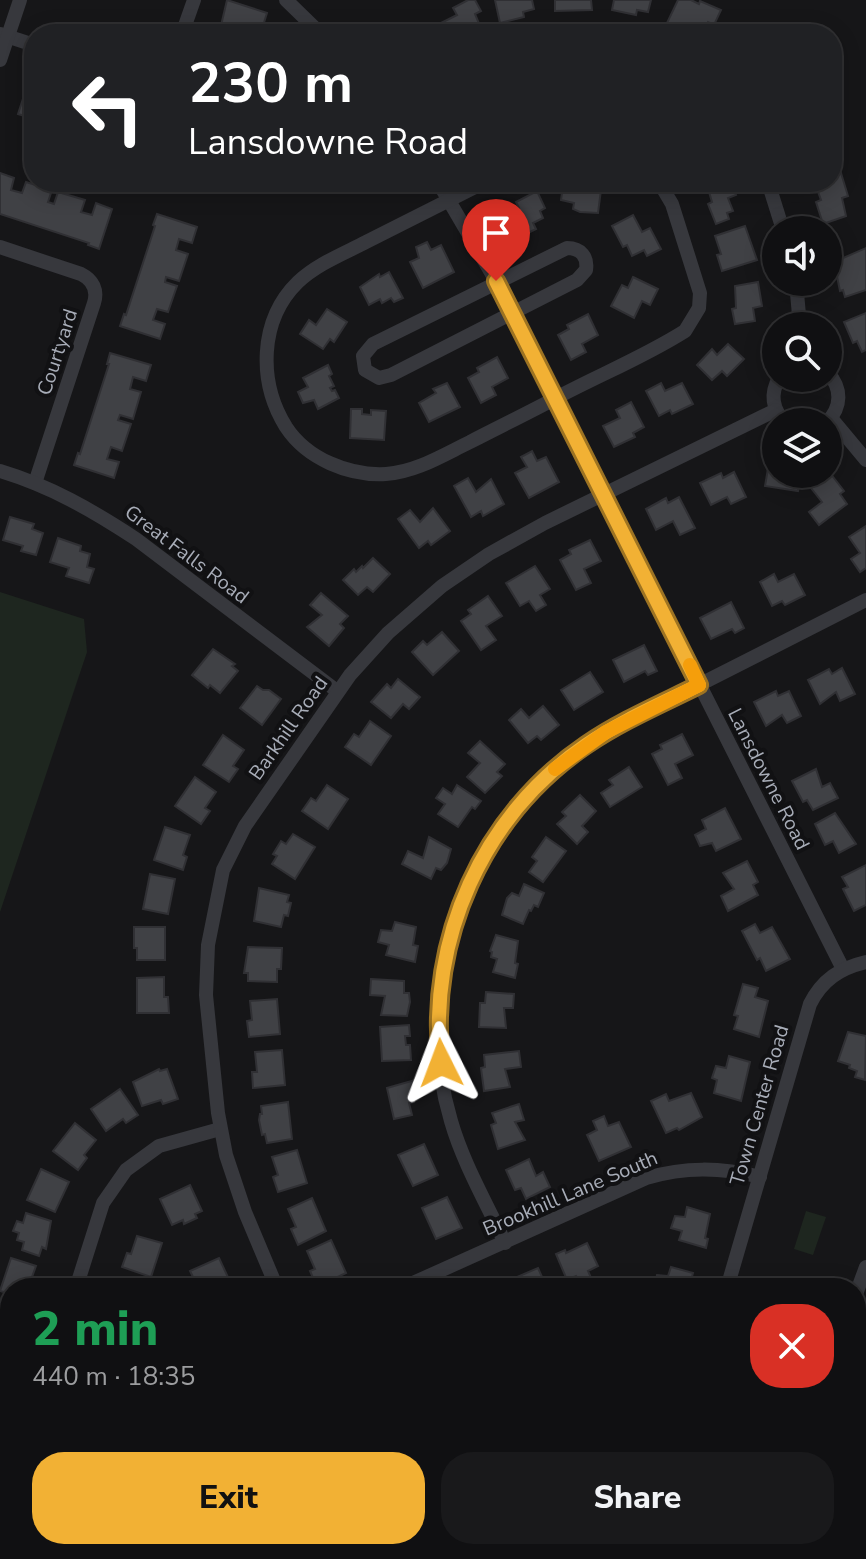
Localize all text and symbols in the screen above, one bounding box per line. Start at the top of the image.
text: 230 m [188,45,353,122]
icon: left [56,56,160,160]
text: Lansdowne Road [188,118,468,167]
pin [462,199,530,281]
icon: arrive [474,211,518,255]
map controls [762,216,842,488]
button: sound [762,216,842,296]
street label: Courtyard [31,306,84,399]
button: search [762,312,842,392]
button: layers [762,408,842,488]
street label: Great Falls Road [119,499,254,610]
street label: Barkhill Road [243,671,334,786]
street label: Lansdowne Road [721,704,816,855]
position arrow [399,1021,483,1105]
street label: Town Center Road [724,1022,795,1189]
street label: Brookhill Lane South [479,1144,662,1242]
text: 2 min [32,1296,158,1362]
button: close [750,1304,834,1388]
text: 440 m · 18:35 [32,1359,195,1394]
button: Exit [32,1452,425,1544]
button: Share [441,1452,834,1544]

